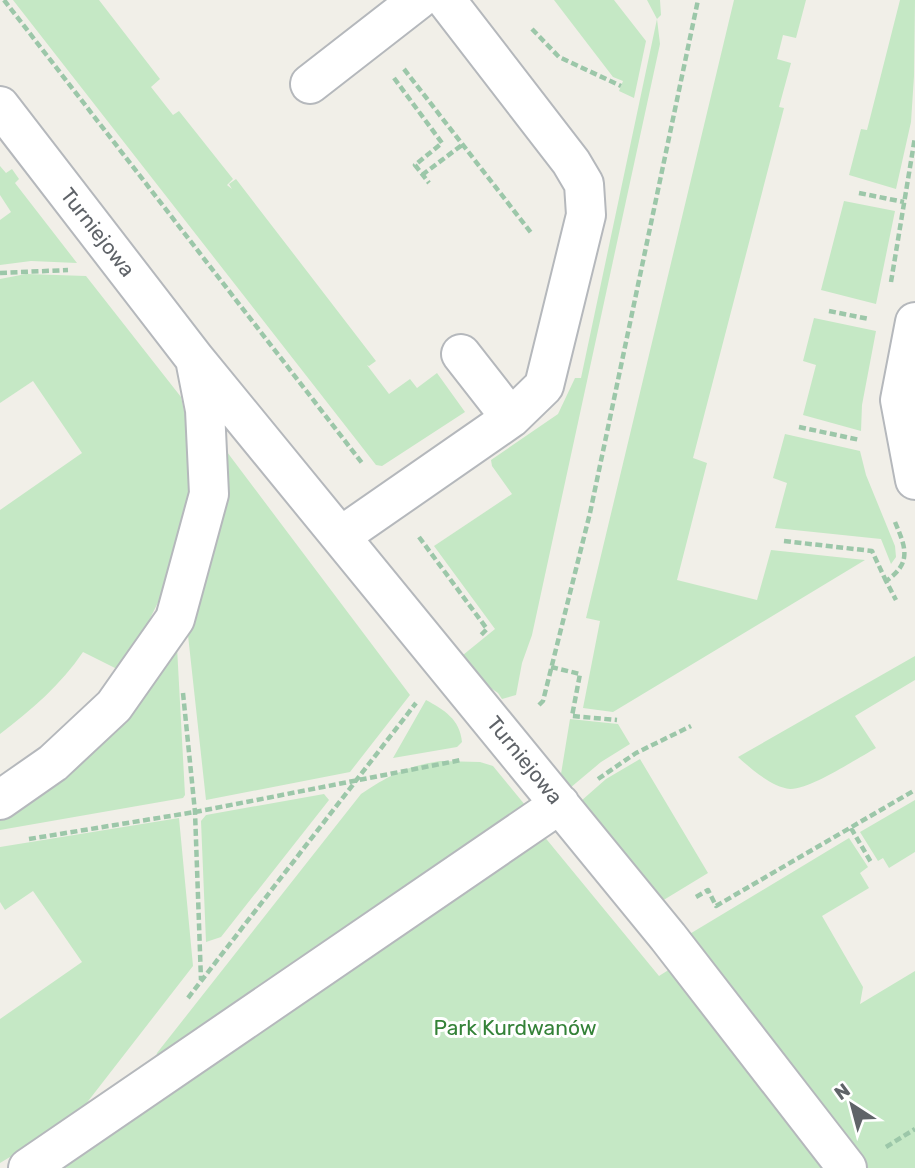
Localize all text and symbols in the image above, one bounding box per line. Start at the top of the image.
street label: Turniejowa [56,183,140,281]
street label: Turniejowa [482,711,568,809]
park label: Park Kurdwanów [433,1015,597,1040]
north arrow [817,1070,887,1140]
text: N [830,1078,855,1105]

